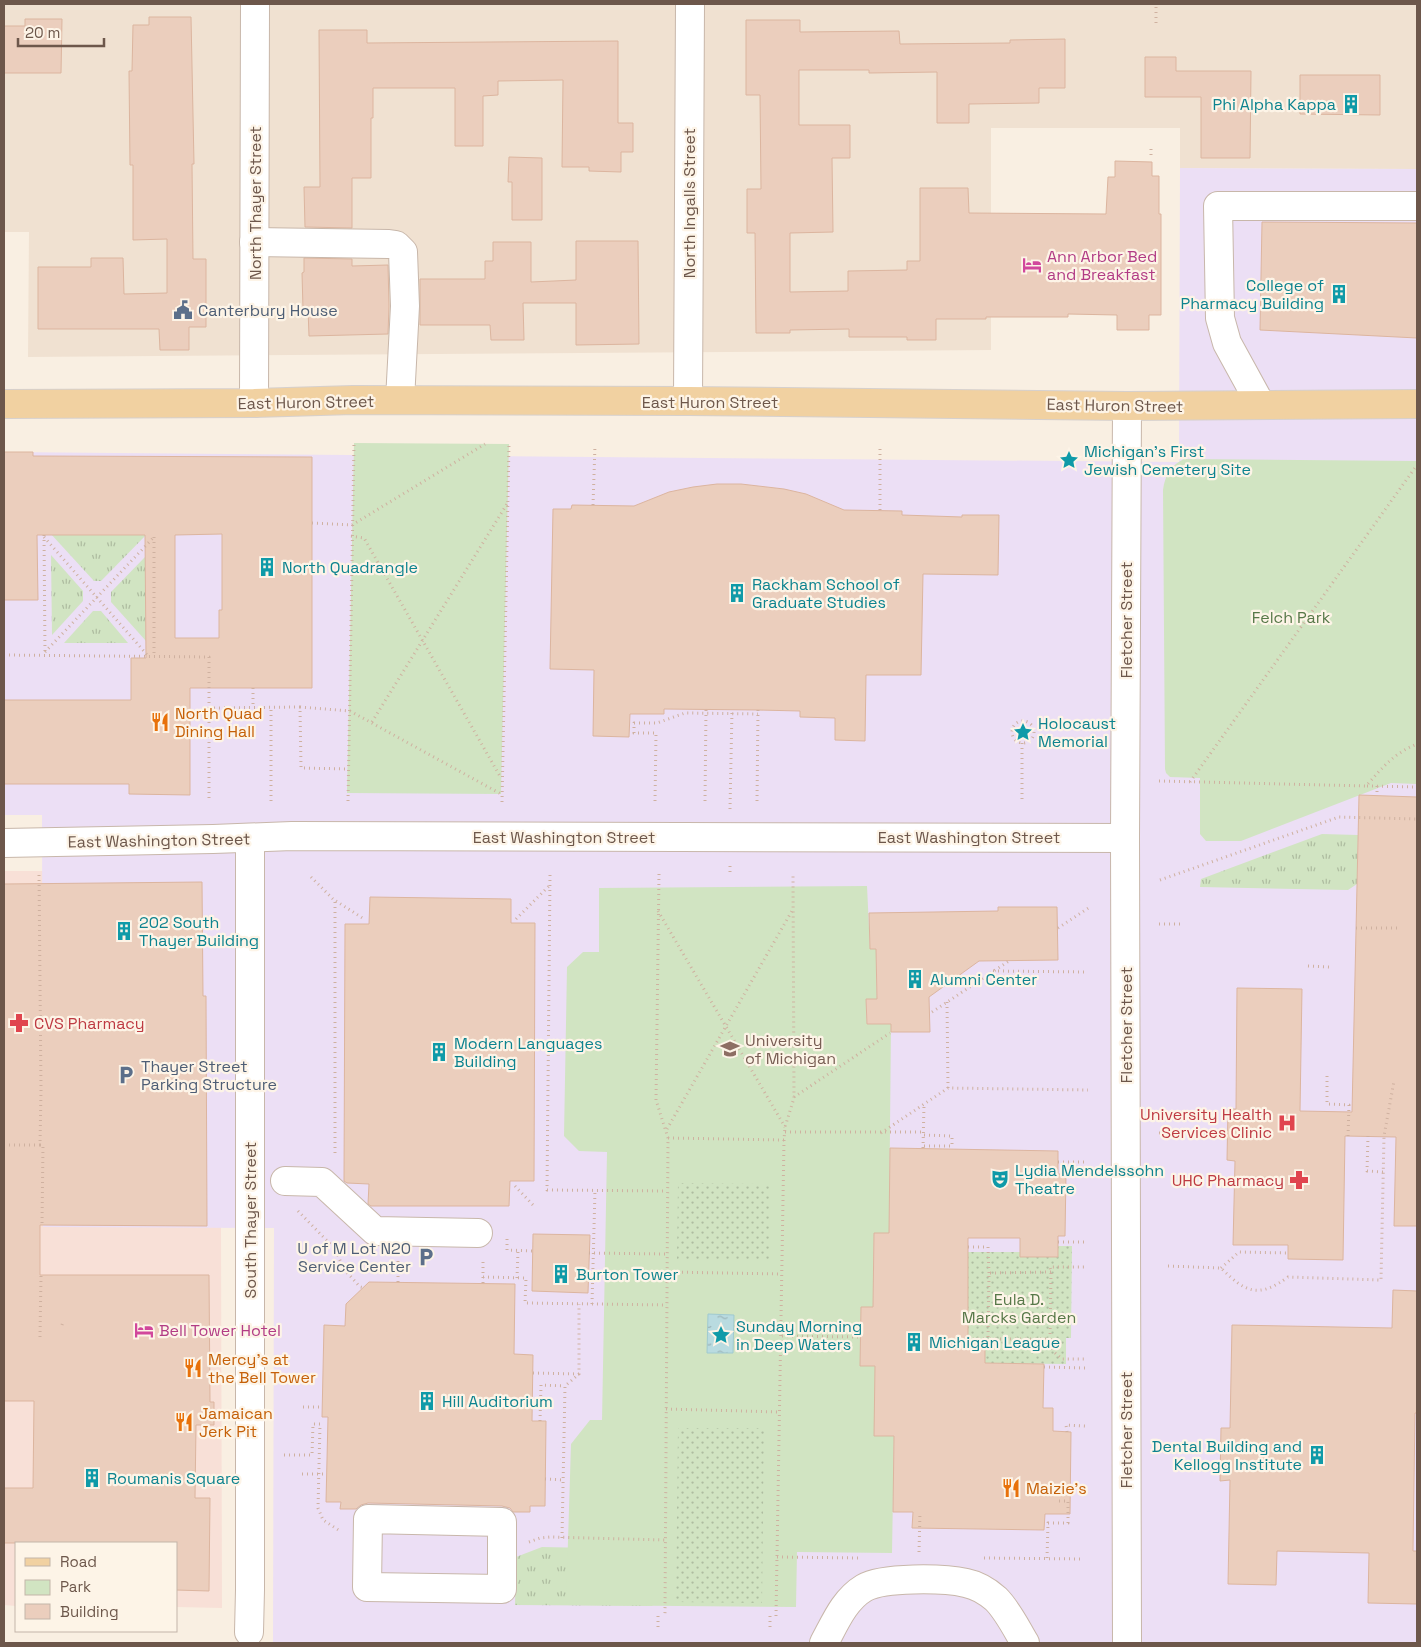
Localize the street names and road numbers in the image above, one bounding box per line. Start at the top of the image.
street label: North Thayer Street [245,126,266,280]
street label: North Ingalls Street [679,128,700,278]
street label: East Huron Street [238,391,374,414]
street label: East Huron Street [642,392,778,413]
street label: East Huron Street [1047,394,1183,417]
street label: Fletcher Street [1116,562,1137,678]
street label: East Washington Street [473,827,655,848]
street label: East Washington Street [878,827,1060,848]
street label: East Washington Street [67,828,251,853]
street label: Fletcher Street [1116,967,1137,1083]
street label: South Thayer Street [240,1142,261,1298]
street label: Fletcher Street [1116,1372,1137,1488]

